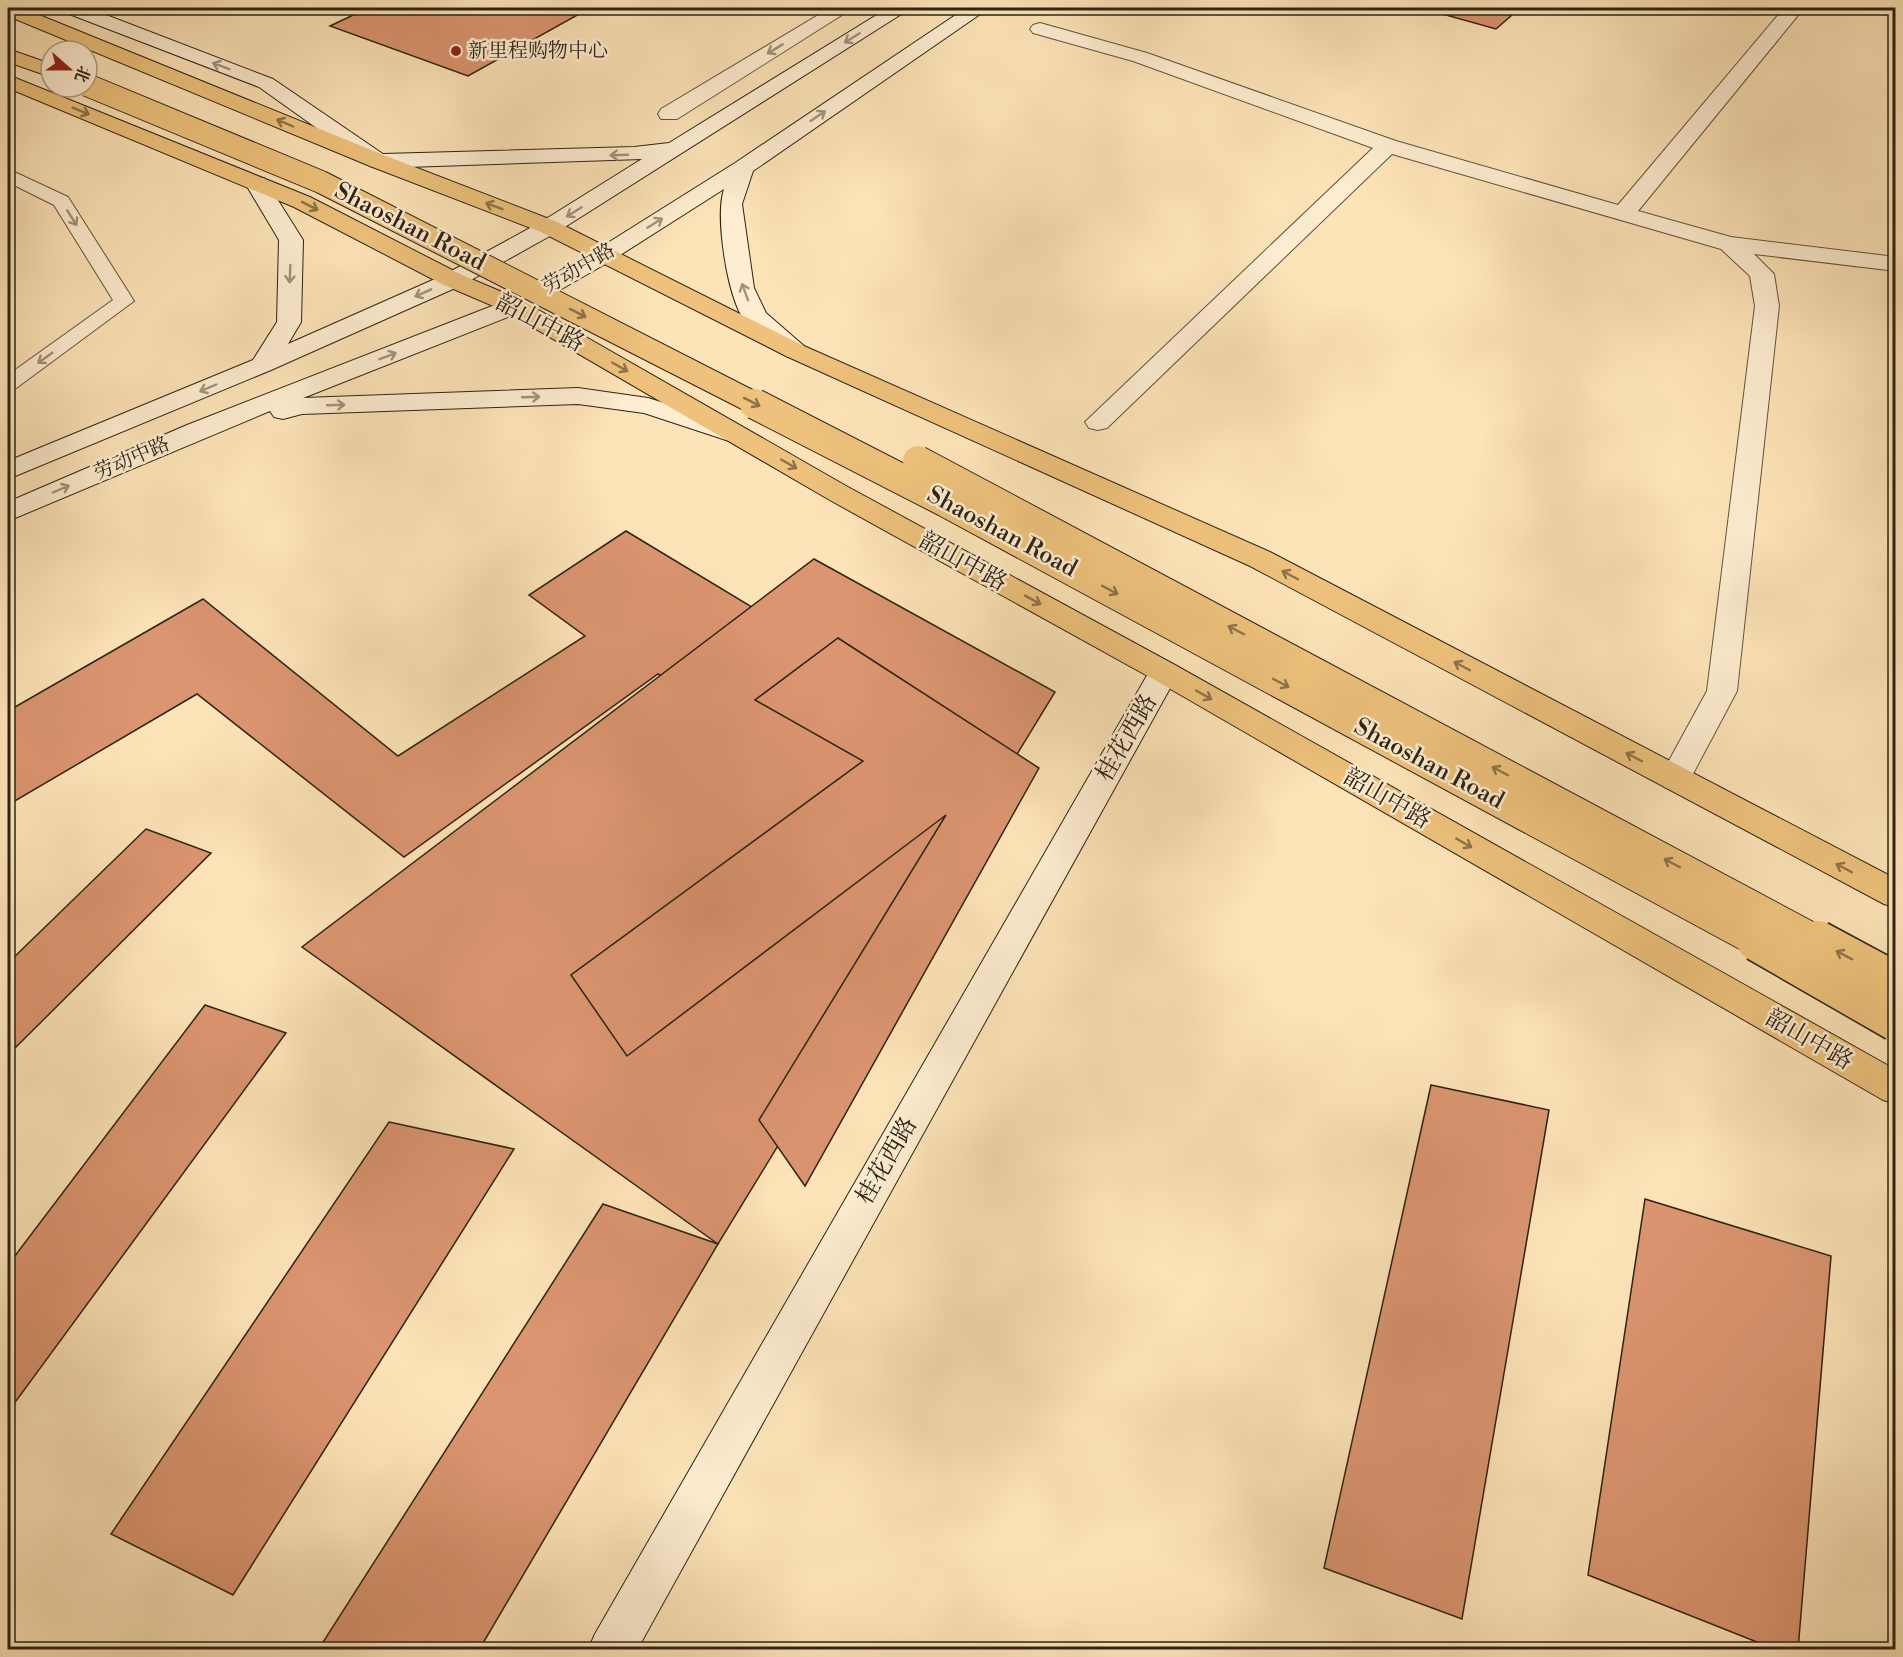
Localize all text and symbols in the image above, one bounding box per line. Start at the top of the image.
one-way arrow [843,32,860,45]
north arrow [39,39,99,99]
place label: 新里程购物中心 [468,39,608,64]
one-way arrow [767,43,784,55]
marker: 新里程购物中心 [449,44,463,58]
one-way arrow [212,59,231,70]
text: 北 [70,63,94,85]
one-way arrow [71,106,90,117]
one-way arrow [810,110,826,122]
one-way arrow [276,117,295,128]
one-way arrow [610,149,630,160]
street label: Shaoshan Road [329,176,491,278]
one-way arrow [485,200,504,211]
one-way arrow [301,201,319,212]
one-way arrow [566,206,583,218]
one-way arrow [66,209,78,226]
one-way arrow [646,216,663,228]
street label: 劳动中路 [538,238,620,300]
one-way arrow [285,263,296,283]
one-way arrow [738,283,749,302]
street label: 韶山中路 [491,287,589,359]
one-way arrow [414,288,432,300]
one-way arrow [569,307,586,319]
one-way arrow [378,350,396,361]
one-way arrow [37,351,53,364]
one-way arrow [611,361,628,373]
one-way arrow [200,382,218,394]
one-way arrow [520,392,540,403]
one-way arrow [742,396,760,408]
one-way arrow [325,399,345,410]
street label: 劳动中路 [90,432,174,486]
one-way arrow [780,459,797,471]
street label: Shaoshan Road [922,480,1082,584]
one-way arrow [52,483,70,494]
street label: 韶山中路 [914,526,1012,598]
one-way arrow [1281,568,1299,580]
one-way arrow [1101,584,1118,596]
one-way arrow [1024,594,1041,606]
one-way arrow [1227,624,1245,635]
one-way arrow [1454,660,1471,672]
one-way arrow [1272,677,1289,689]
street label: 桂花西路 [1090,689,1164,787]
one-way arrow [1194,690,1212,701]
street label: Shaoshan Road [1349,712,1509,816]
one-way arrow [1626,751,1644,762]
street label: 韶山中路 [1338,762,1436,836]
one-way arrow [1492,765,1509,777]
one-way arrow [1455,837,1472,849]
one-way arrow [1664,857,1681,869]
one-way arrow [1835,862,1853,873]
one-way arrow [1836,949,1853,961]
street label: 韶山中路 [1760,1003,1858,1077]
street label: 桂花西路 [850,1112,924,1210]

